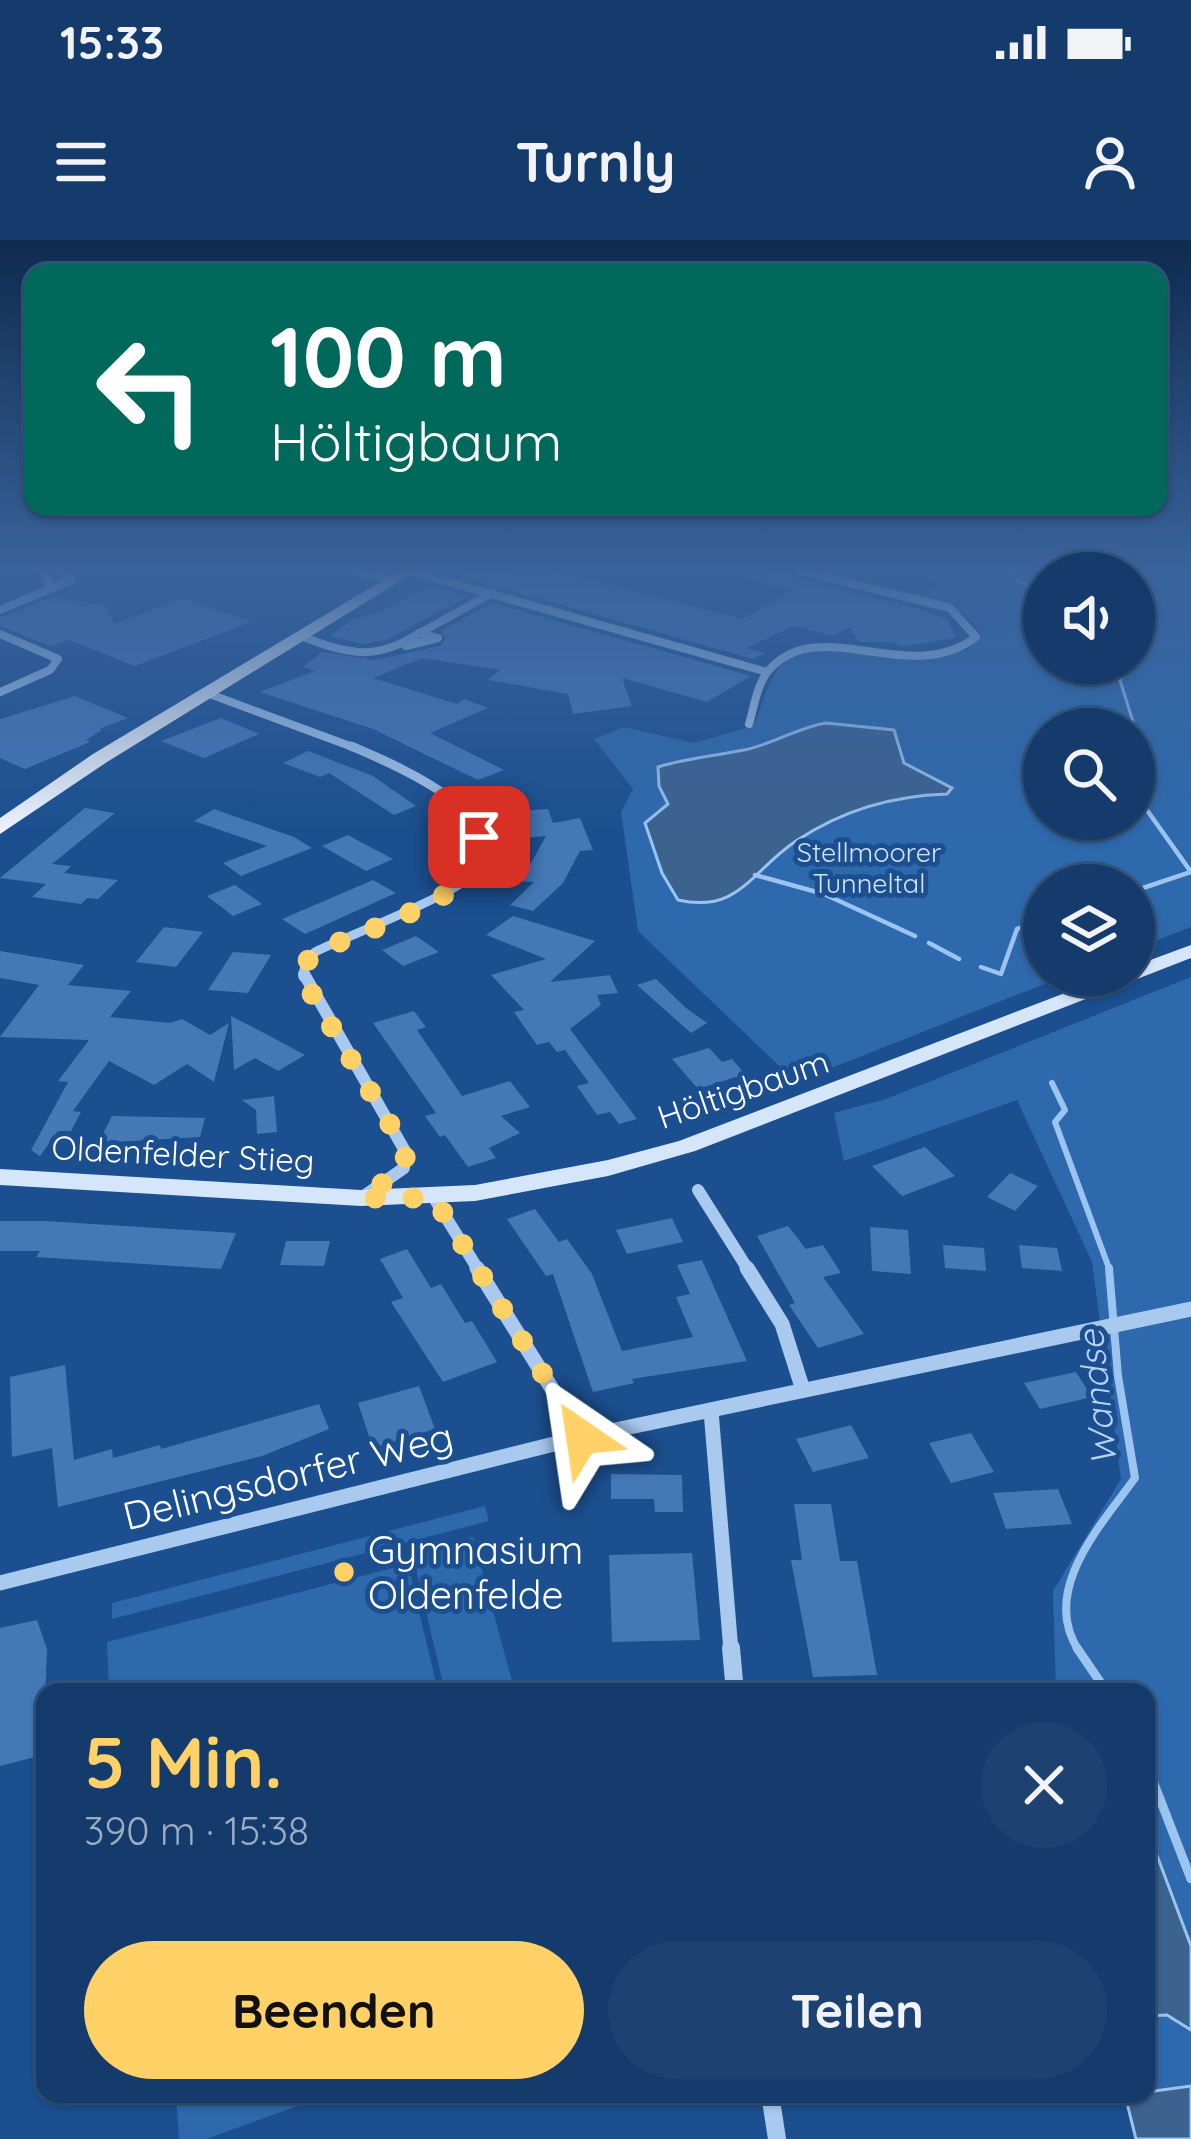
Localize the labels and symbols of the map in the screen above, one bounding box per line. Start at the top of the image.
pin [428,786,530,888]
park label: Stellmoorer Tunneltal [797,835,941,900]
street label: Höltigbaum [652,1040,834,1137]
street label: Oldenfelder Stieg [51,1126,315,1181]
water label: Wandse [1067,1326,1126,1468]
position arrow [519,1374,645,1500]
street label: Delingsdorfer Weg [118,1411,458,1540]
place label: Gymnasium Oldenfelde [368,1525,583,1619]
marker: Gymnasium Oldenfelde [331,1559,357,1585]

